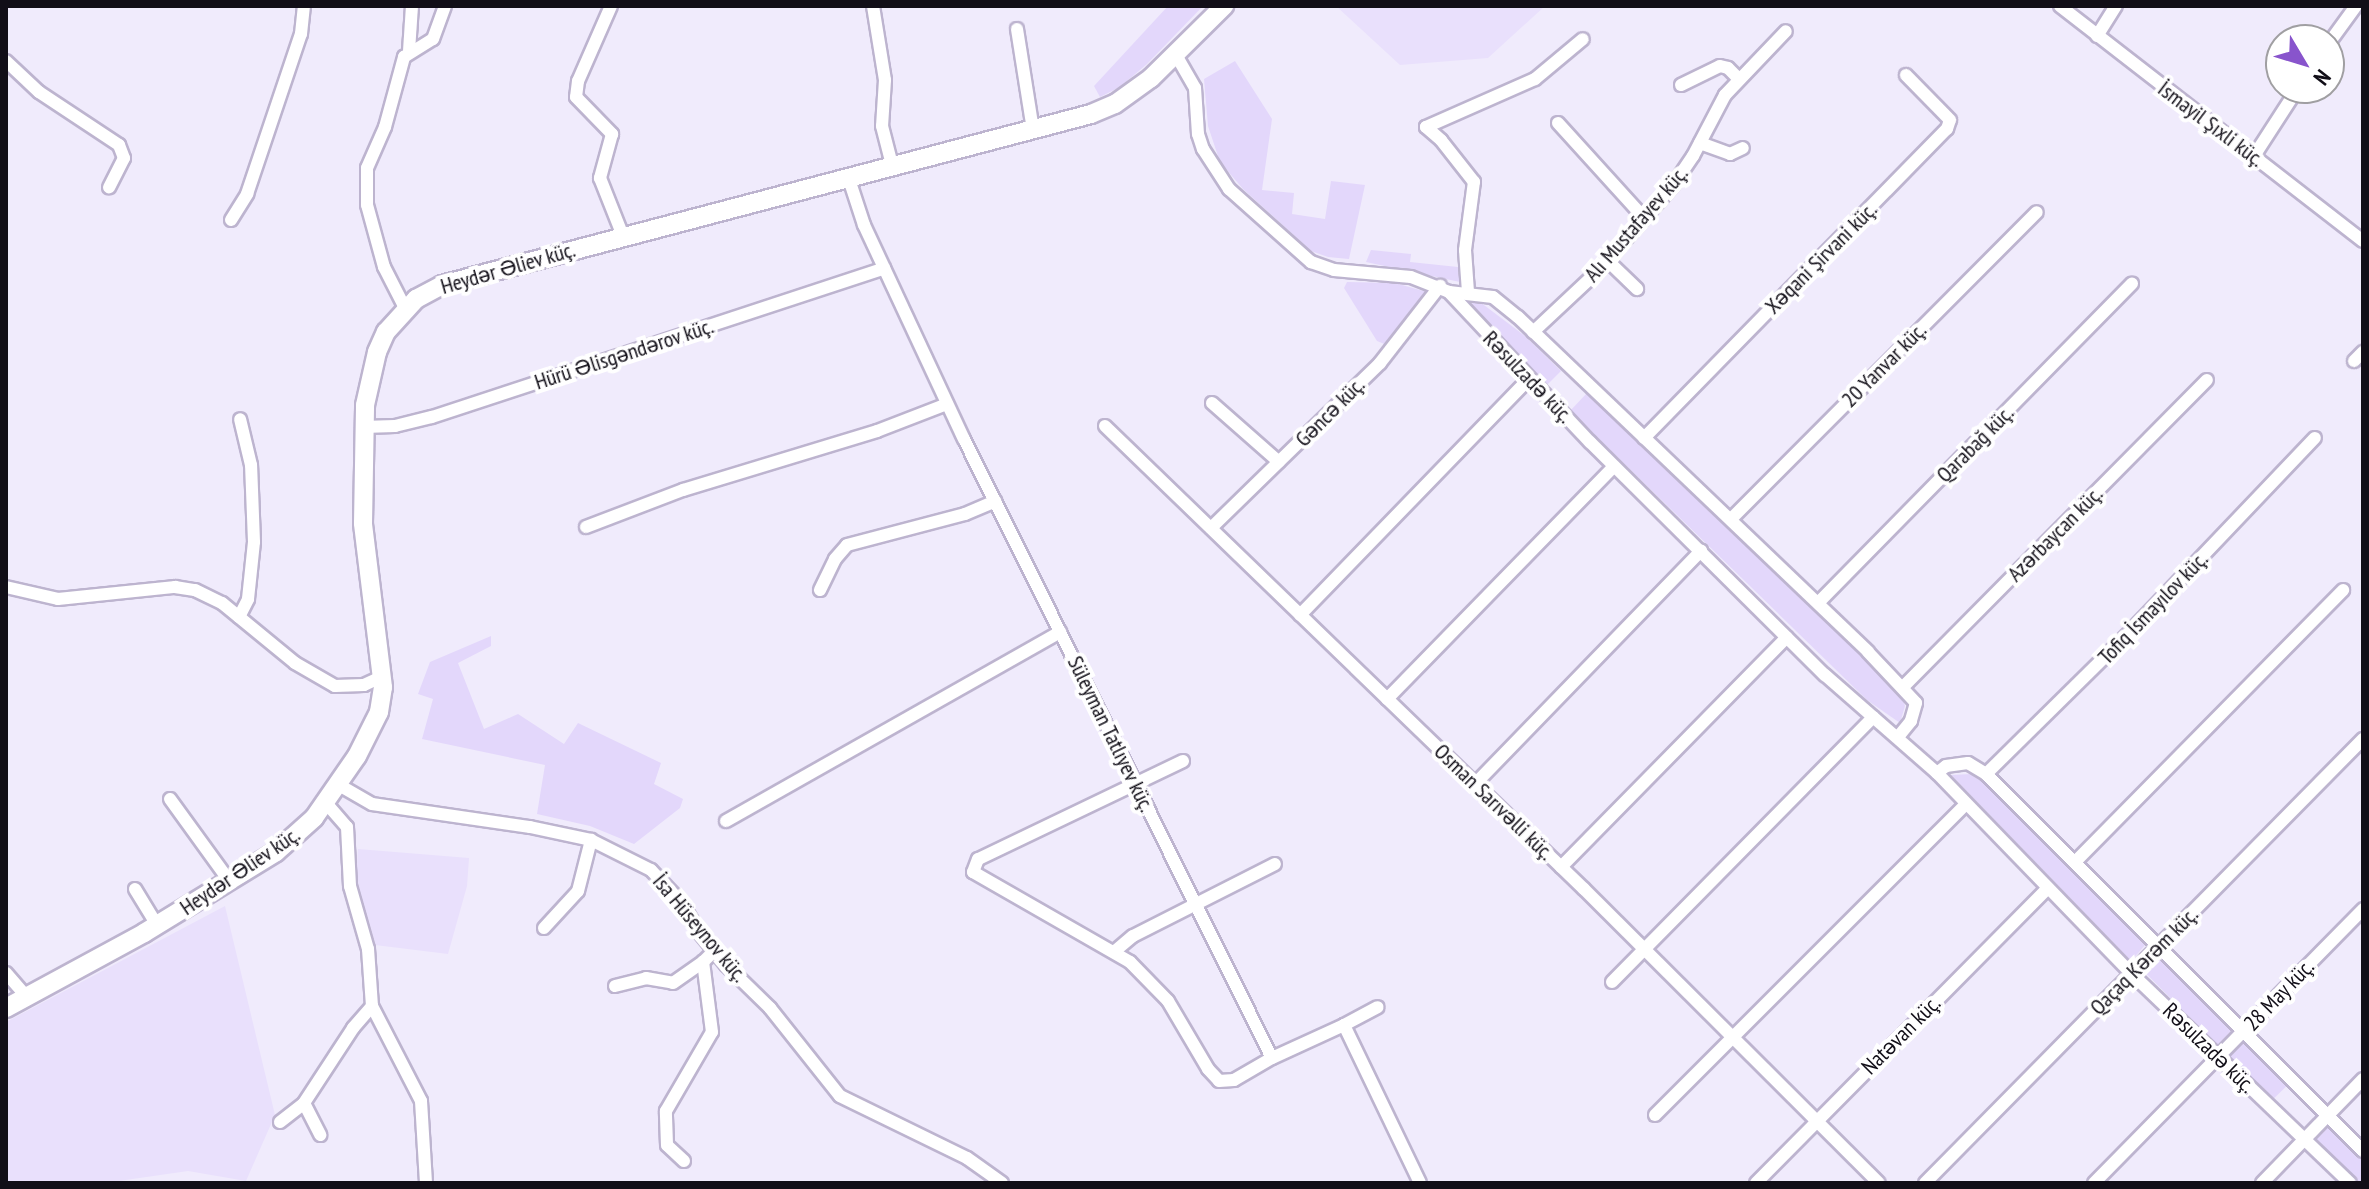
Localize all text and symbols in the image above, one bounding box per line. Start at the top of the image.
north arrow [2265,24,2345,104]
text: N [2308,64,2337,91]
street label: İsmayil Şıxli küç. [2153,75,2269,173]
street label: Alı Mustafayev küç. [1578,161,1694,287]
street label: Xəqani Şirvani küç. [1760,197,1882,319]
street label: Heydər Əliev küç. [437,236,579,300]
street label: Hürü Əlisgəndərov küç. [531,313,717,395]
street label: 20 Yanvar küç. [1836,317,1932,413]
street label: Rəsulzadə küç. [1478,325,1578,429]
street label: Gəncə küç. [1290,372,1370,452]
street label: Qarabağ küç. [1931,400,2019,488]
street label: Azərbaycan küç. [2002,481,2108,587]
street label: Tofiq İsmayılov küç. [2092,546,2214,670]
street label: Süleyman Tatlıyev küç. [1062,651,1160,817]
street label: Osman Sarıvəlli küç. [1429,738,1559,866]
street label: Heydər Əliev küç. [175,821,305,921]
street label: İsa Hüseynov küç. [647,868,753,988]
street label: Qaçaq Kərəm küç. [2085,902,2203,1020]
street label: 28 May küç. [2238,953,2320,1037]
street label: Natəvan küç. [1856,990,1946,1080]
street label: Rəsulzadə küç. [2157,998,2261,1098]

